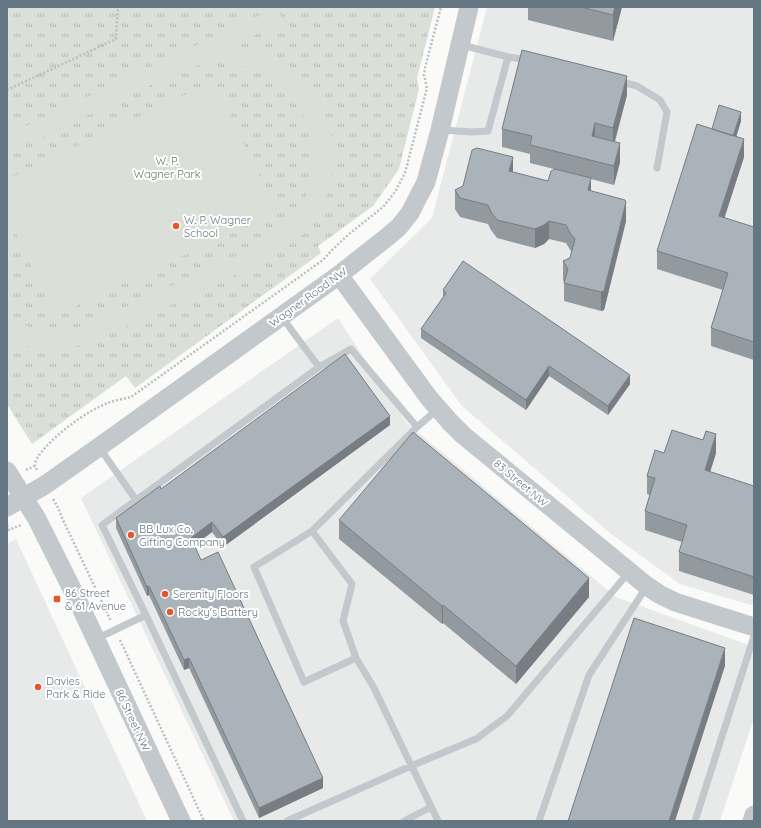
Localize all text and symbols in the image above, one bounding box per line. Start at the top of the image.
park label: W. P. Wagner Park [133,154,201,181]
place label: W. P. Wagner School [184,213,252,240]
marker: W. P. Wagner School [171,221,181,231]
street label: Wagner Road NW [266,264,350,330]
street label: 83 Street NW [491,456,551,510]
place label: BB Lux Co. Gifting Company [139,522,225,549]
marker: BB Lux Co. Gifting Company [126,530,136,540]
place label: 86 Street & 61 Avenue [65,586,126,613]
place label: Serenity Floors [173,587,249,601]
marker: Serenity Floors [160,589,170,599]
marker: 86 Street & 61 Avenue [52,594,62,604]
place label: Rocky's Battery [178,605,258,619]
marker: Rocky's Battery [165,607,175,617]
place label: Davies Park & Ride [46,674,105,701]
marker: Davies Park & Ride [33,682,43,692]
street label: 86 Street NW [113,687,154,753]

